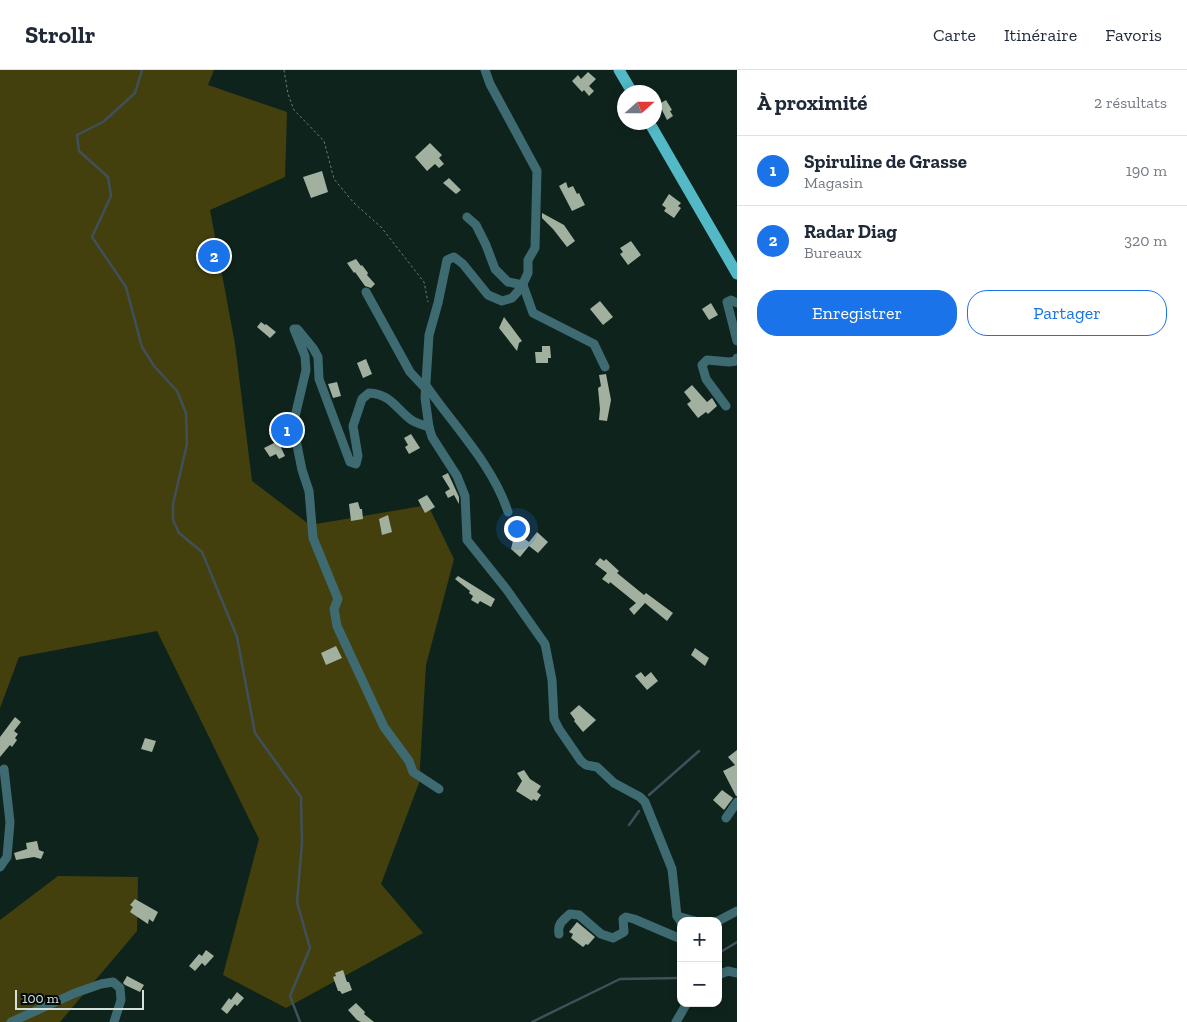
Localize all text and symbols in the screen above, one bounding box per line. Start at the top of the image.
text: Strollr [25,20,95,49]
text: Carte [933,24,976,46]
text: Itinéraire [1004,24,1077,46]
text: Favoris [1105,24,1162,46]
north arrow [617,85,662,130]
text: À proximité [757,90,867,115]
text: 2 résultats [1094,93,1167,112]
text: Spiruline de Grasse [804,150,967,173]
text: 1 [770,161,776,180]
text: 190 m [1126,161,1167,180]
text: Magasin [804,173,863,192]
text: Radar Diag [804,220,897,243]
text: 2 [769,231,777,250]
text: 320 m [1124,231,1167,250]
pin: 2 [198,237,230,275]
text: Bureaux [804,243,862,262]
button: Enregistrer [757,290,957,336]
button: Partager [967,290,1167,336]
pin: 1 [271,411,303,449]
your location [504,516,530,542]
map controls [677,917,722,1007]
button: + [677,917,722,962]
button: − [677,962,722,1007]
scale bar [15,987,144,1010]
text: 100 m [22,990,59,1007]

